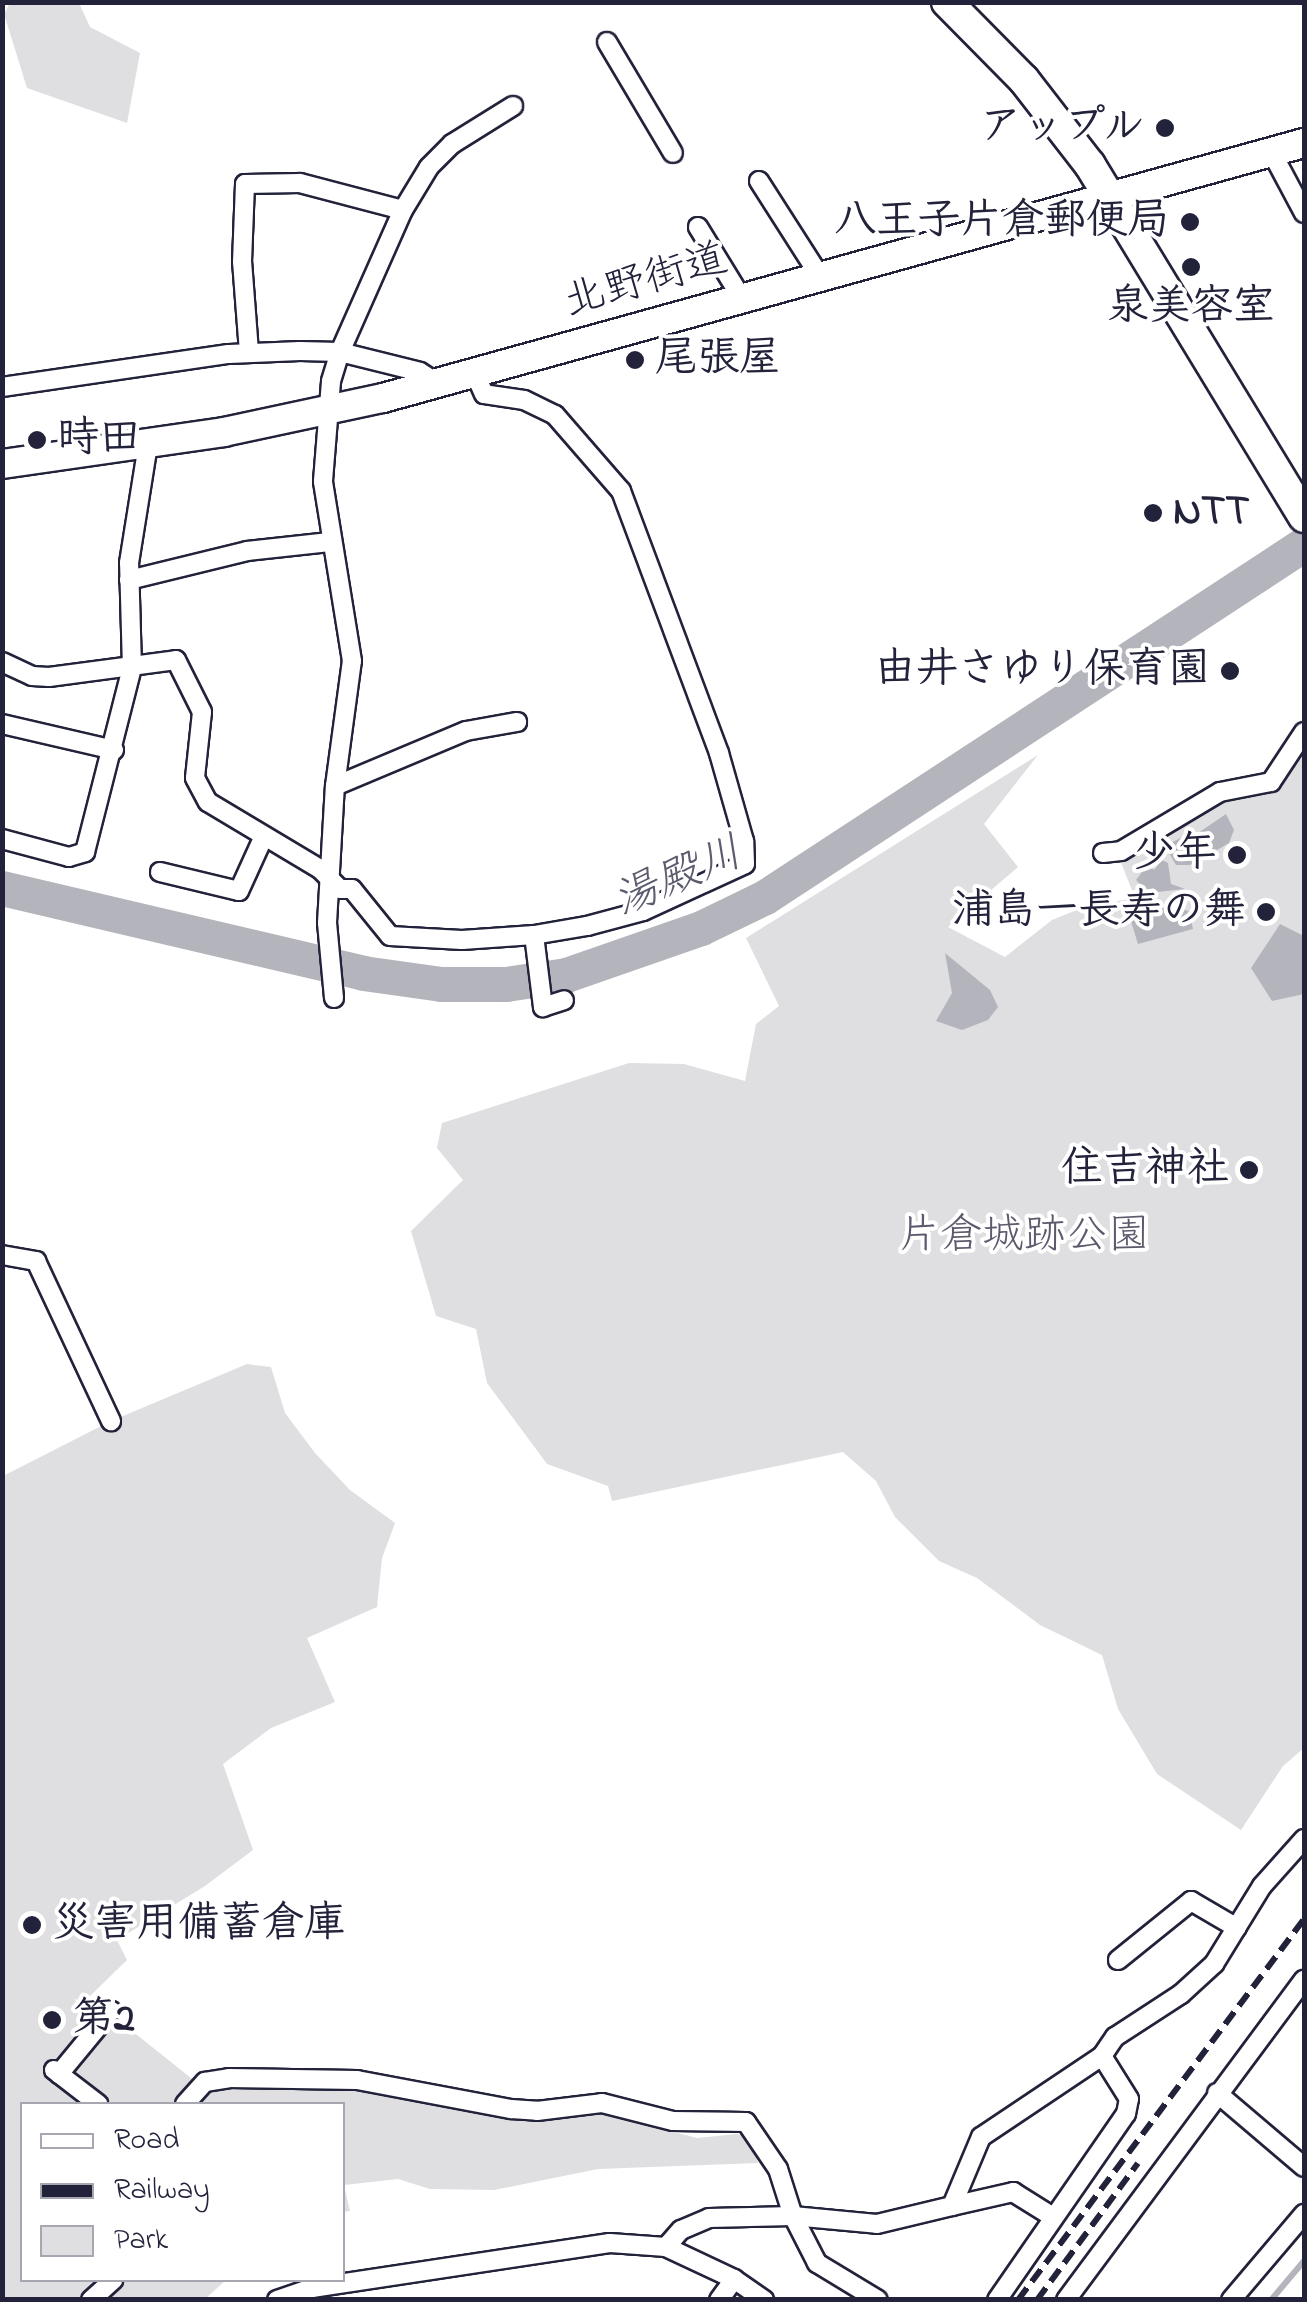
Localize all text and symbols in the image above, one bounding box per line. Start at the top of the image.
place label: アップル [977,103,1145,153]
marker: アップル [1154,117,1176,139]
place label: 八王子片倉郵便局 [834,197,1170,247]
marker: 八王子片倉郵便局 [1179,211,1201,233]
street label: 北野街道 [558,235,734,329]
marker: 泉美容室 [1180,256,1202,278]
place label: 泉美容室 [1107,283,1275,333]
place label: 尾張屋 [655,335,781,385]
marker: 尾張屋 [624,349,646,371]
place label: 時田 [57,415,141,465]
marker: 時田 [26,429,48,451]
place label: NTT [1173,488,1249,538]
marker: NTT [1142,502,1164,524]
place label: 由井さゆり保育園 [874,646,1210,696]
marker: 由井さゆり保育園 [1219,660,1241,682]
water label: 湯殿川 [606,828,752,930]
place label: 少年 [1133,830,1217,880]
marker: 少年 [1226,844,1248,866]
place label: 浦島一長寿の舞 [952,887,1246,937]
marker: 浦島一長寿の舞 [1255,901,1277,923]
place label: 住吉神社 [1061,1145,1229,1195]
marker: 住吉神社 [1238,1159,1260,1181]
park label: 片倉城跡公園 [898,1212,1150,1262]
place label: 災害用備蓄倉庫 [52,1900,346,1950]
marker: 災害用備蓄倉庫 [21,1914,43,1936]
place label: 第2 [72,1995,135,2045]
marker: 第2 [41,2009,63,2031]
legend [20,2102,345,2282]
text: Road [114,2119,179,2163]
text: Railway [114,2169,210,2213]
text: Park [114,2219,168,2263]

